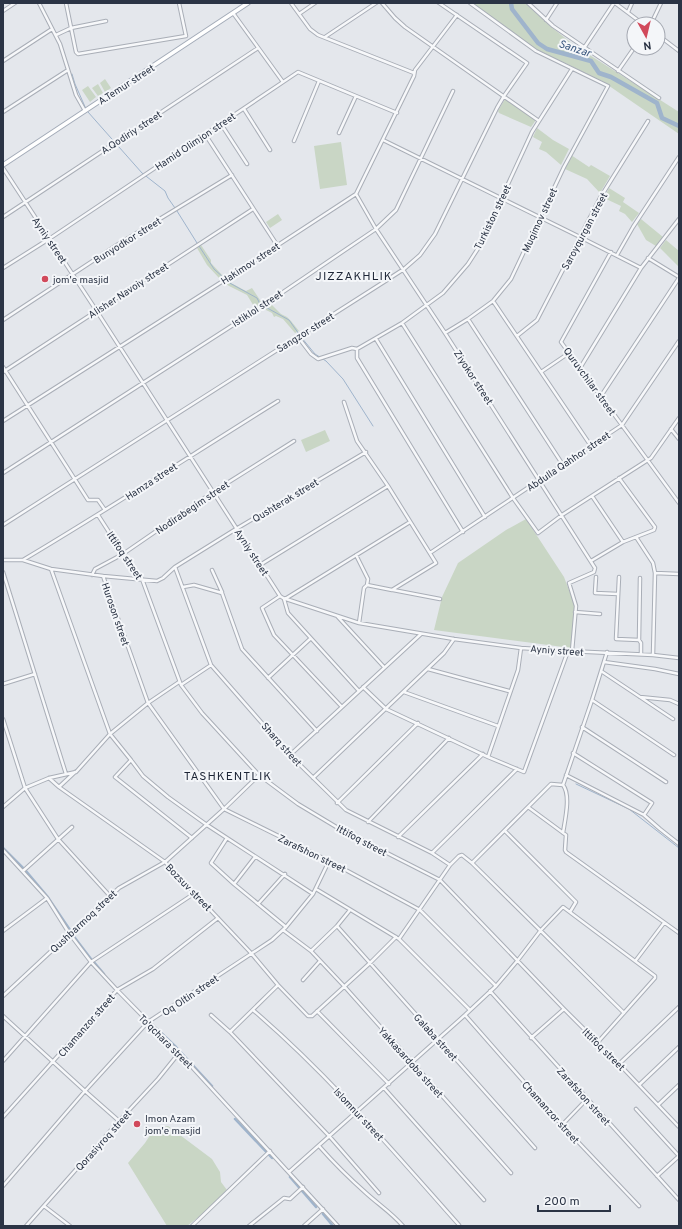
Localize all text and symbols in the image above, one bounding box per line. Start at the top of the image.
north arrow [626,16,666,56]
water label: Sanzar [557,37,593,61]
text: N [642,37,652,52]
street label: A.Temur street [96,62,158,108]
street label: A.Qodiriy street [99,109,165,158]
street label: Hamid Olimjon street [153,110,239,174]
street label: Turkiston street [472,183,515,252]
street label: Muqimov street [520,186,561,255]
street label: Saroyqurgan street [559,190,611,273]
street label: Ayniy street [28,215,69,267]
street label: Bunyodkor street [91,215,164,267]
street label: Hakimov street [219,240,283,288]
street label: Alisher Navoiy street [86,260,172,322]
district label: JIZZAKHLIK [315,269,393,285]
marker: jom'e masjid [40,274,50,284]
place label: jom'e masjid [52,274,109,287]
street label: Istiklol street [230,288,286,331]
street label: Sangzor street [274,310,337,356]
street label: Quruvchilar street [560,345,618,419]
street label: Ziyokor street [450,348,495,408]
street label: Abdulla Qahhor street [524,429,613,495]
street label: Hamza street [123,460,180,504]
street label: Qushterak street [250,476,321,526]
street label: Nodirabegim street [153,479,233,538]
street label: Ayniy street [231,527,271,579]
street label: Ittifoq street [103,529,145,583]
street label: Huroson street [98,581,132,648]
street label: Ayniy street [530,643,584,660]
street label: Sharq street [258,720,304,770]
district label: TASHKENTLIK [184,769,272,785]
street label: Ittifoq street [334,823,389,860]
street label: Zarafshon street [275,832,348,877]
street label: Bozsuv street [162,862,214,915]
street label: Qushbarmoq street [48,888,120,956]
street label: Oq Oltin street [160,972,222,1020]
street label: Chamanzor street [56,991,118,1060]
street label: Galaba street [410,1011,460,1065]
street label: To'qchara street [135,1012,195,1072]
street label: Yakkasardoba street [375,1025,445,1101]
street label: Ittifoq street [579,1026,627,1074]
street label: Zarafshon street [553,1065,613,1129]
street label: Chamanzor street [518,1079,582,1147]
street label: Islomnur street [330,1086,386,1144]
street label: Qorasiyroq street [73,1108,135,1174]
place label: Imon Azam jom'e masjid [144,1113,201,1138]
marker: Imon Azam jom'e masjid [132,1119,142,1129]
scale bar [538,1187,610,1213]
text: 200 m [544,1194,580,1210]

